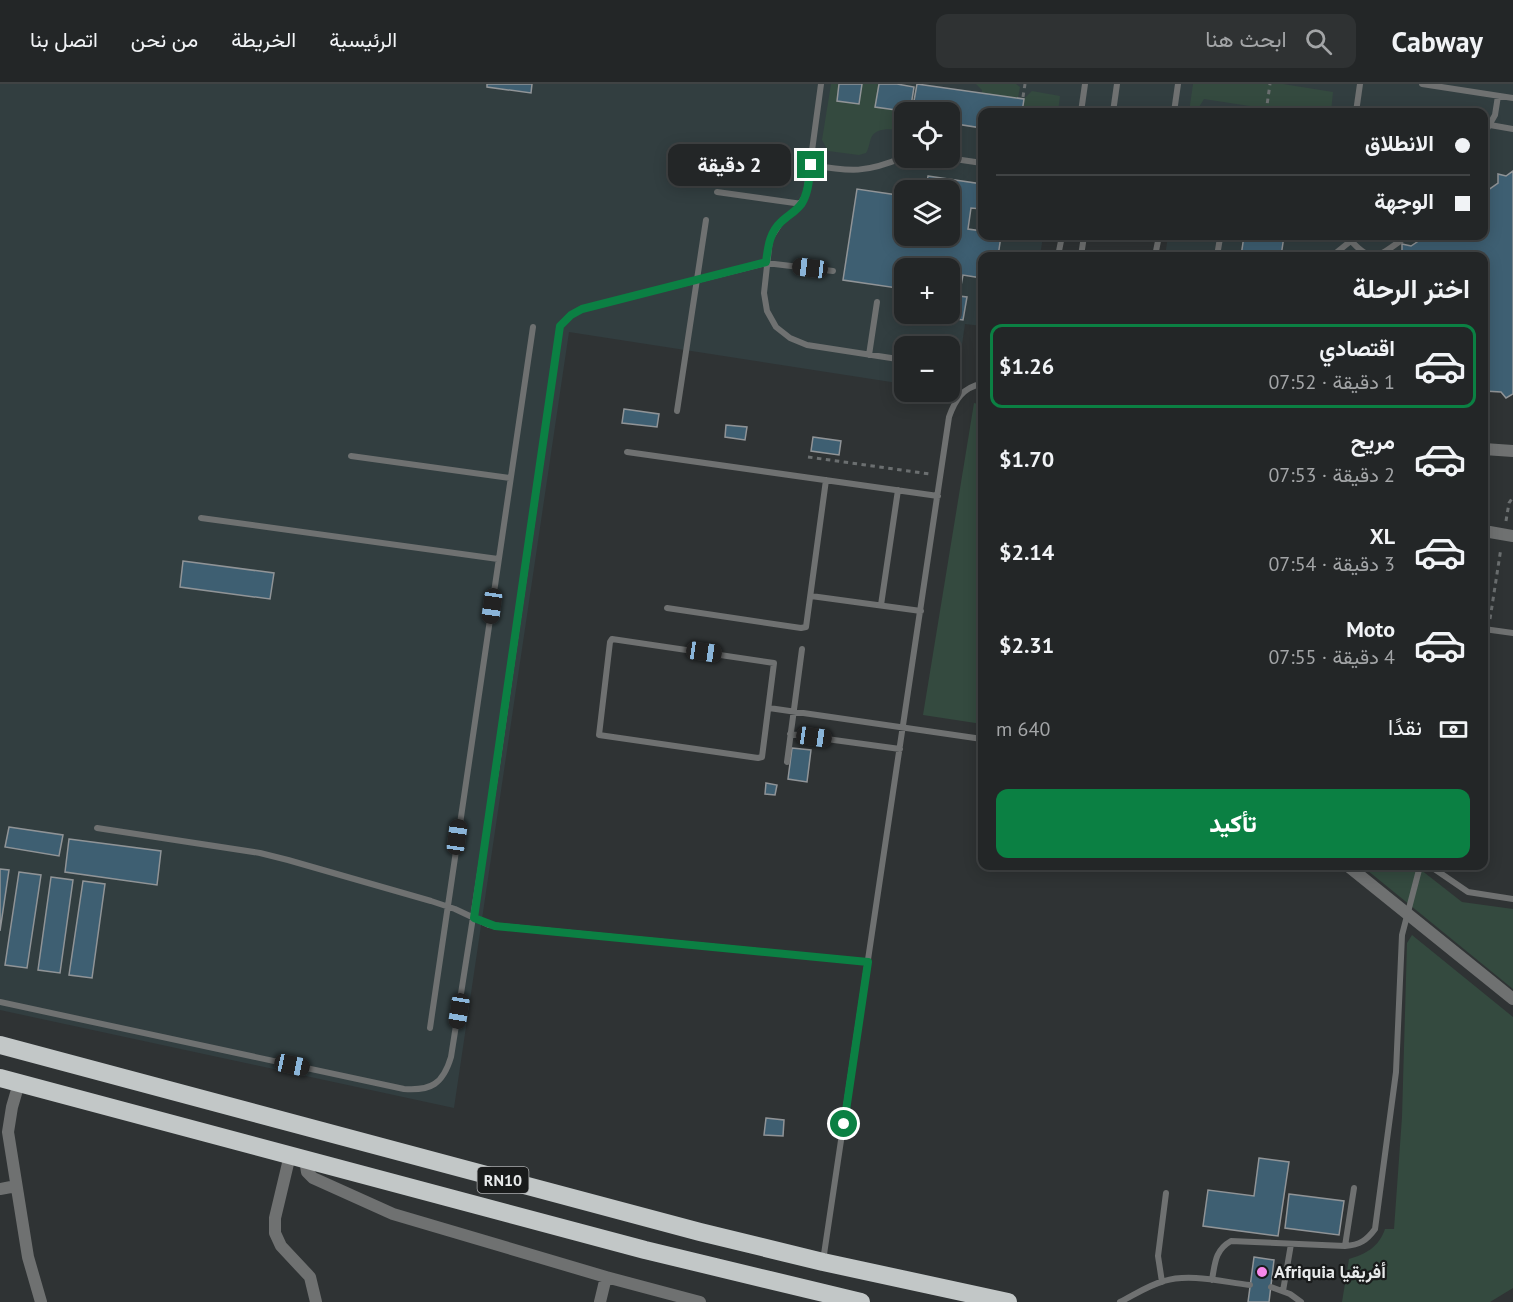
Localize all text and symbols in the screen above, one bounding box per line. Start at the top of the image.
search box [936,14,1356,68]
text: Cabway [1392,23,1483,60]
text: ابحث هنا [1205,25,1287,53]
icon: search [1302,25,1335,58]
text: اتصل بنا [30,26,98,53]
text: من نحن [131,26,198,53]
text: الخريطة [231,26,296,53]
text: الرئيسية [329,26,397,53]
map controls [894,102,960,402]
button: locate [894,102,960,168]
text: الانطلاق [1365,129,1434,157]
callout: 2 دقيقة [667,144,790,186]
route end [797,151,824,178]
text: 2 دقيقة [698,152,761,178]
button: layers [894,180,960,246]
text: الوجهة [1374,187,1434,215]
car [791,257,829,279]
button: + [894,258,960,324]
text: اختر الرحلة [1352,271,1470,305]
text: اقتصادي [1319,334,1395,362]
button: − [894,336,960,402]
icon: car [1413,339,1467,393]
text: $1.26 [999,352,1054,380]
text: 1 دقيقة · 07:52 [1268,369,1395,395]
text: مريح [1351,427,1395,455]
icon: car [1413,432,1467,486]
text: $1.70 [999,445,1054,473]
text: 2 دقيقة · 07:53 [1268,462,1395,488]
text: XL [1370,522,1395,550]
icon: car [1413,525,1467,579]
text: $2.14 [999,538,1054,566]
text: 3 دقيقة · 07:54 [1268,551,1395,577]
car [481,587,503,625]
text: Moto [1346,615,1395,643]
icon: car [1413,618,1467,672]
text: $2.31 [999,631,1054,659]
car [685,641,723,663]
text: 4 دقيقة · 07:55 [1268,644,1395,670]
text: نقدًا [1388,713,1422,741]
icon: cash [1437,713,1470,746]
text: 640 m [996,716,1050,742]
car [795,726,833,748]
button: تأكيد [996,789,1470,858]
car [446,818,468,856]
car [447,992,471,1030]
car [273,1052,311,1078]
route start [830,1110,857,1137]
road number: RN10 [478,1167,528,1193]
place label: Afriquia أفريقيا [1274,1260,1386,1283]
marker: Afriquia أفريقيا [1255,1265,1269,1279]

